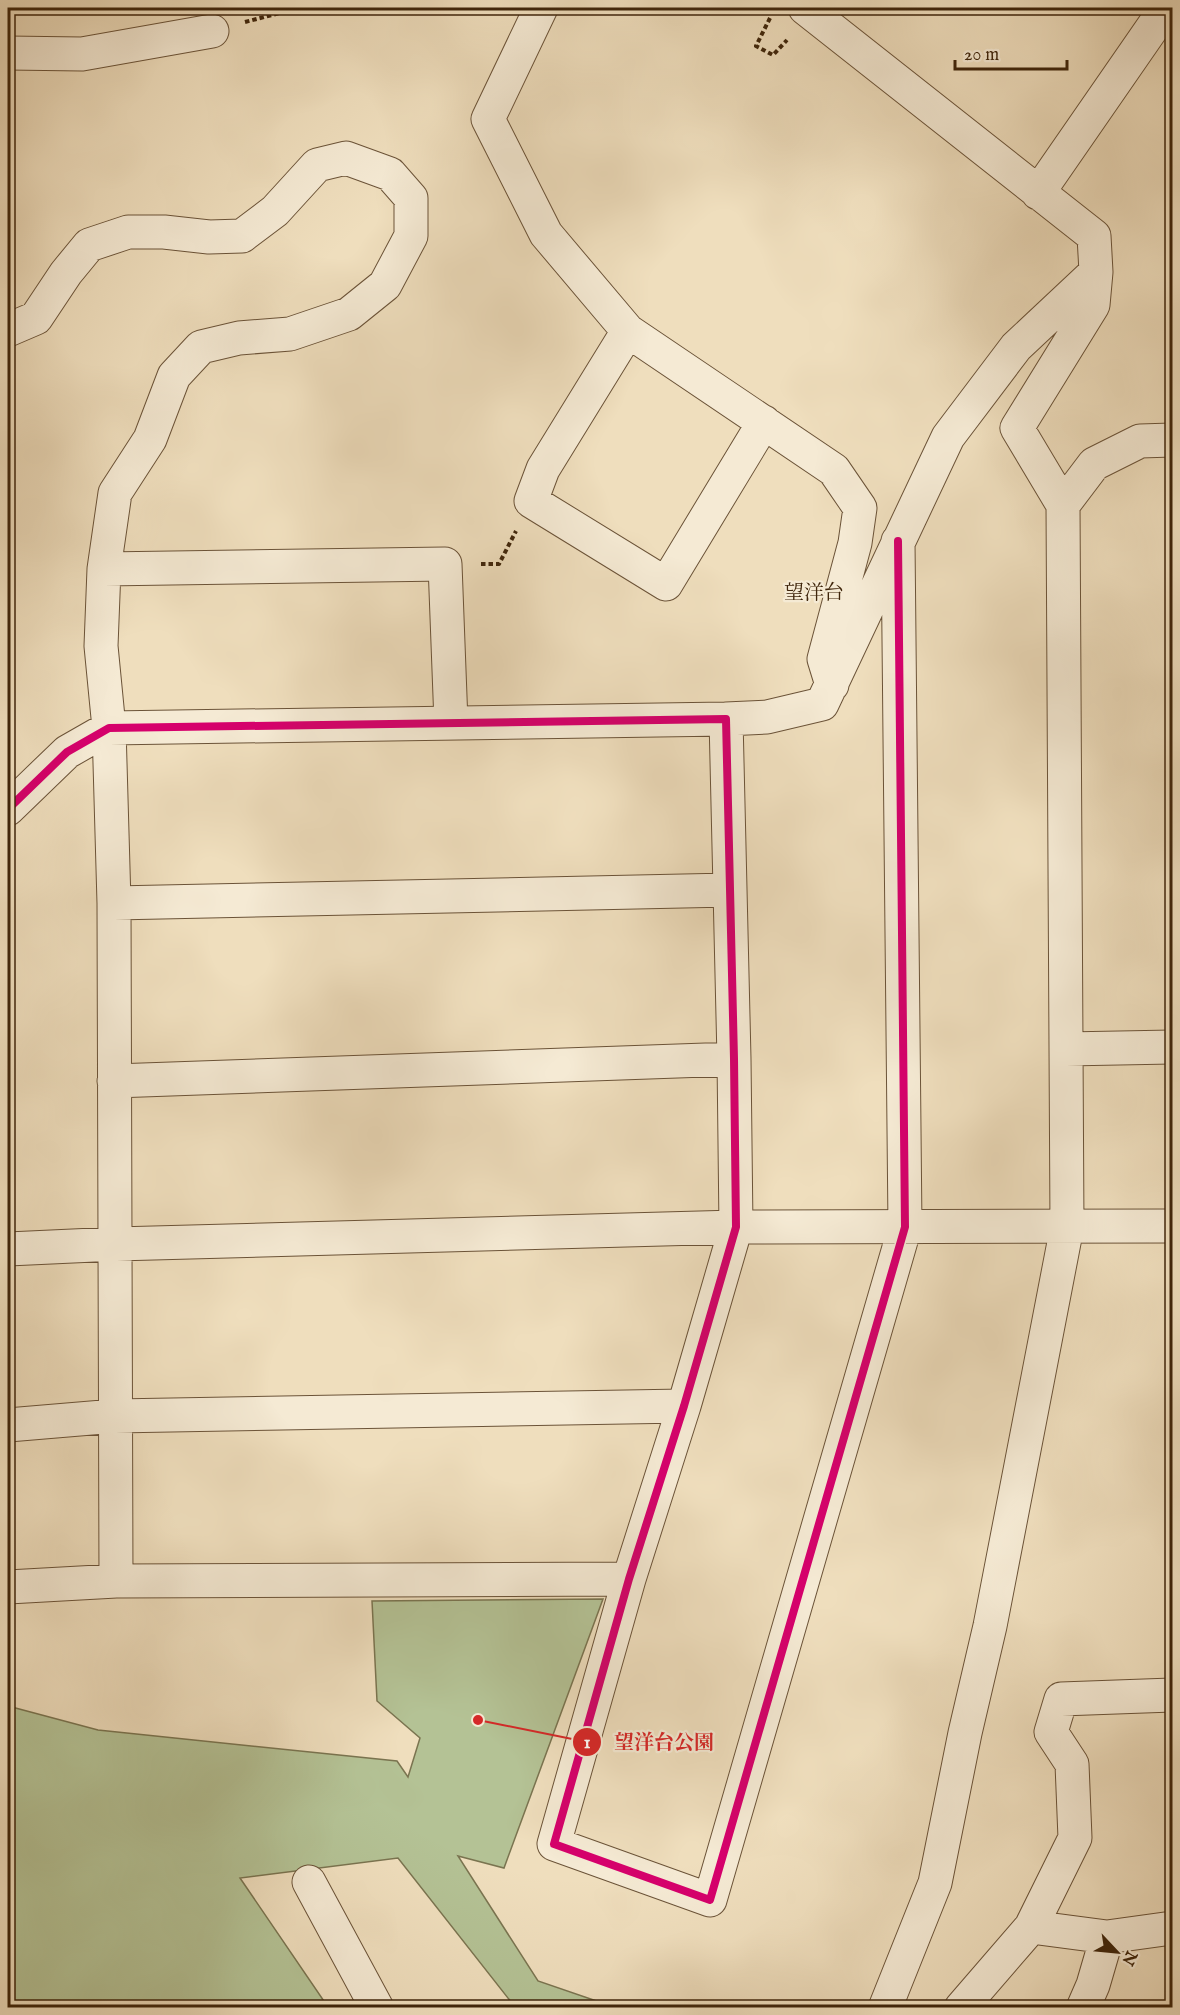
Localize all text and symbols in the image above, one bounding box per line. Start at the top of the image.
scale bar [955,33,1068,71]
text: 20 m [964,44,999,67]
district label: 望洋台 [784,581,844,606]
callout: 望洋台公園 [572,1723,726,1761]
text: 望洋台公園 [614,1731,714,1756]
text: 1 [584,1732,591,1755]
north arrow [1087,1922,1147,1982]
text: N [1117,1946,1141,1968]

